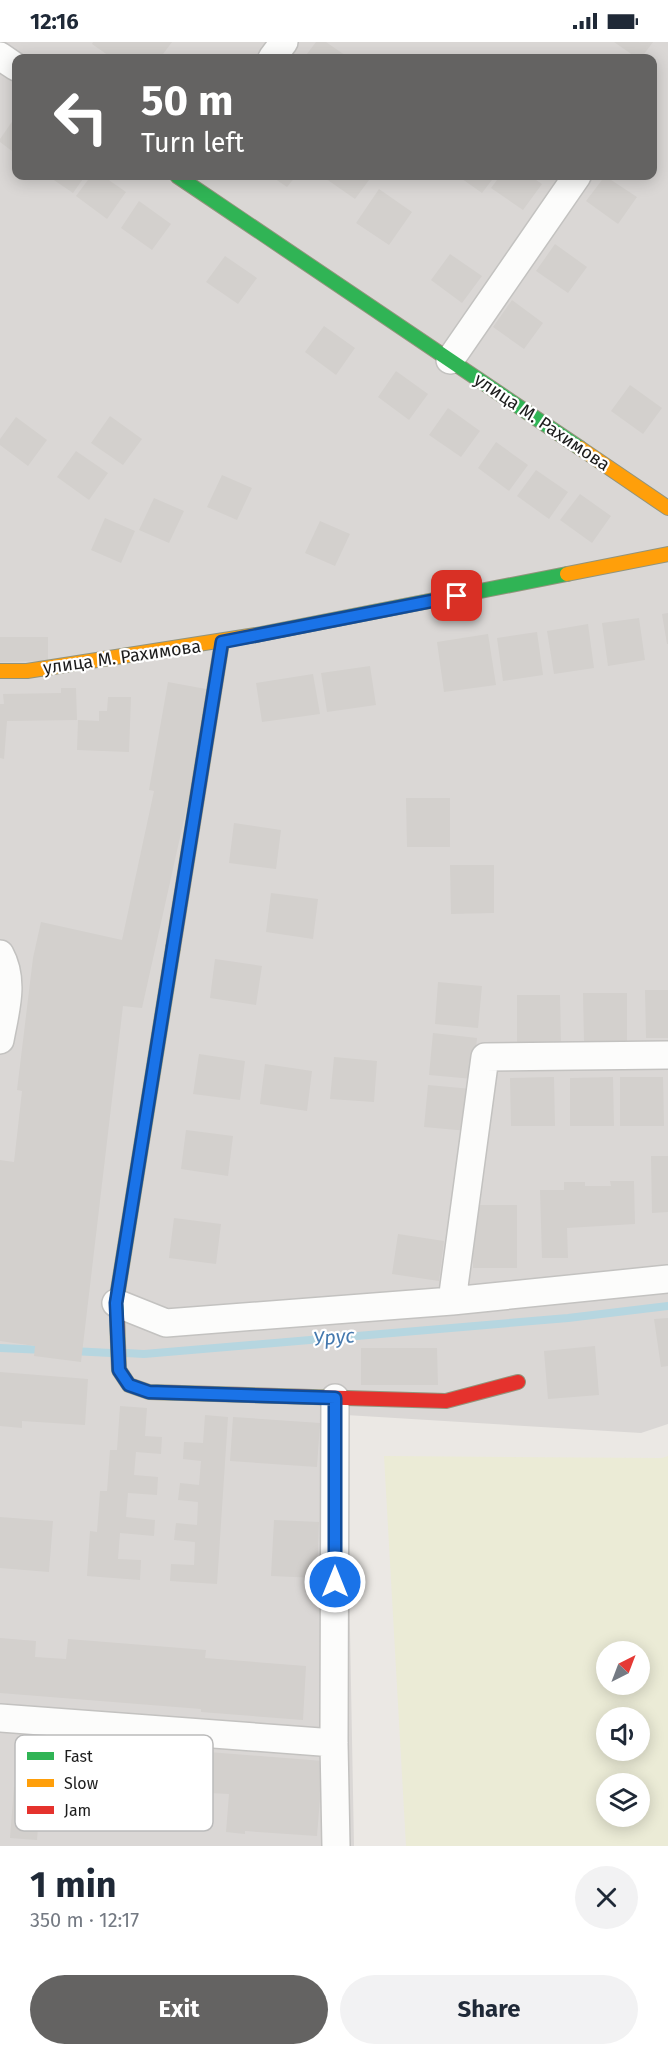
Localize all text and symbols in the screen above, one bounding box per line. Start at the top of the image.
text: 12:16 [30,8,79,35]
text: 50 m [141,76,234,126]
icon: left [42,78,120,156]
text: Turn left [141,127,244,159]
street label: улица М. Рахимова [470,368,614,476]
pin [431,570,482,621]
icon: arrive [440,579,473,612]
street label: улица М. Рахимова [42,635,202,679]
water label: Урус [312,1323,356,1351]
position arrow [303,1550,367,1614]
north arrow [596,1641,650,1695]
map controls [596,1641,650,1827]
button: sound [596,1707,650,1761]
legend [15,1735,213,1831]
text: Fast [64,1747,93,1766]
button: layers [596,1773,650,1827]
text: Slow [64,1774,99,1793]
text: Jam [64,1801,91,1820]
text: 1 min [30,1863,117,1907]
button: close [575,1866,638,1929]
text: 350 m · 12:17 [30,1908,139,1932]
button: Exit [30,1975,328,2044]
button: Share [340,1975,638,2044]

